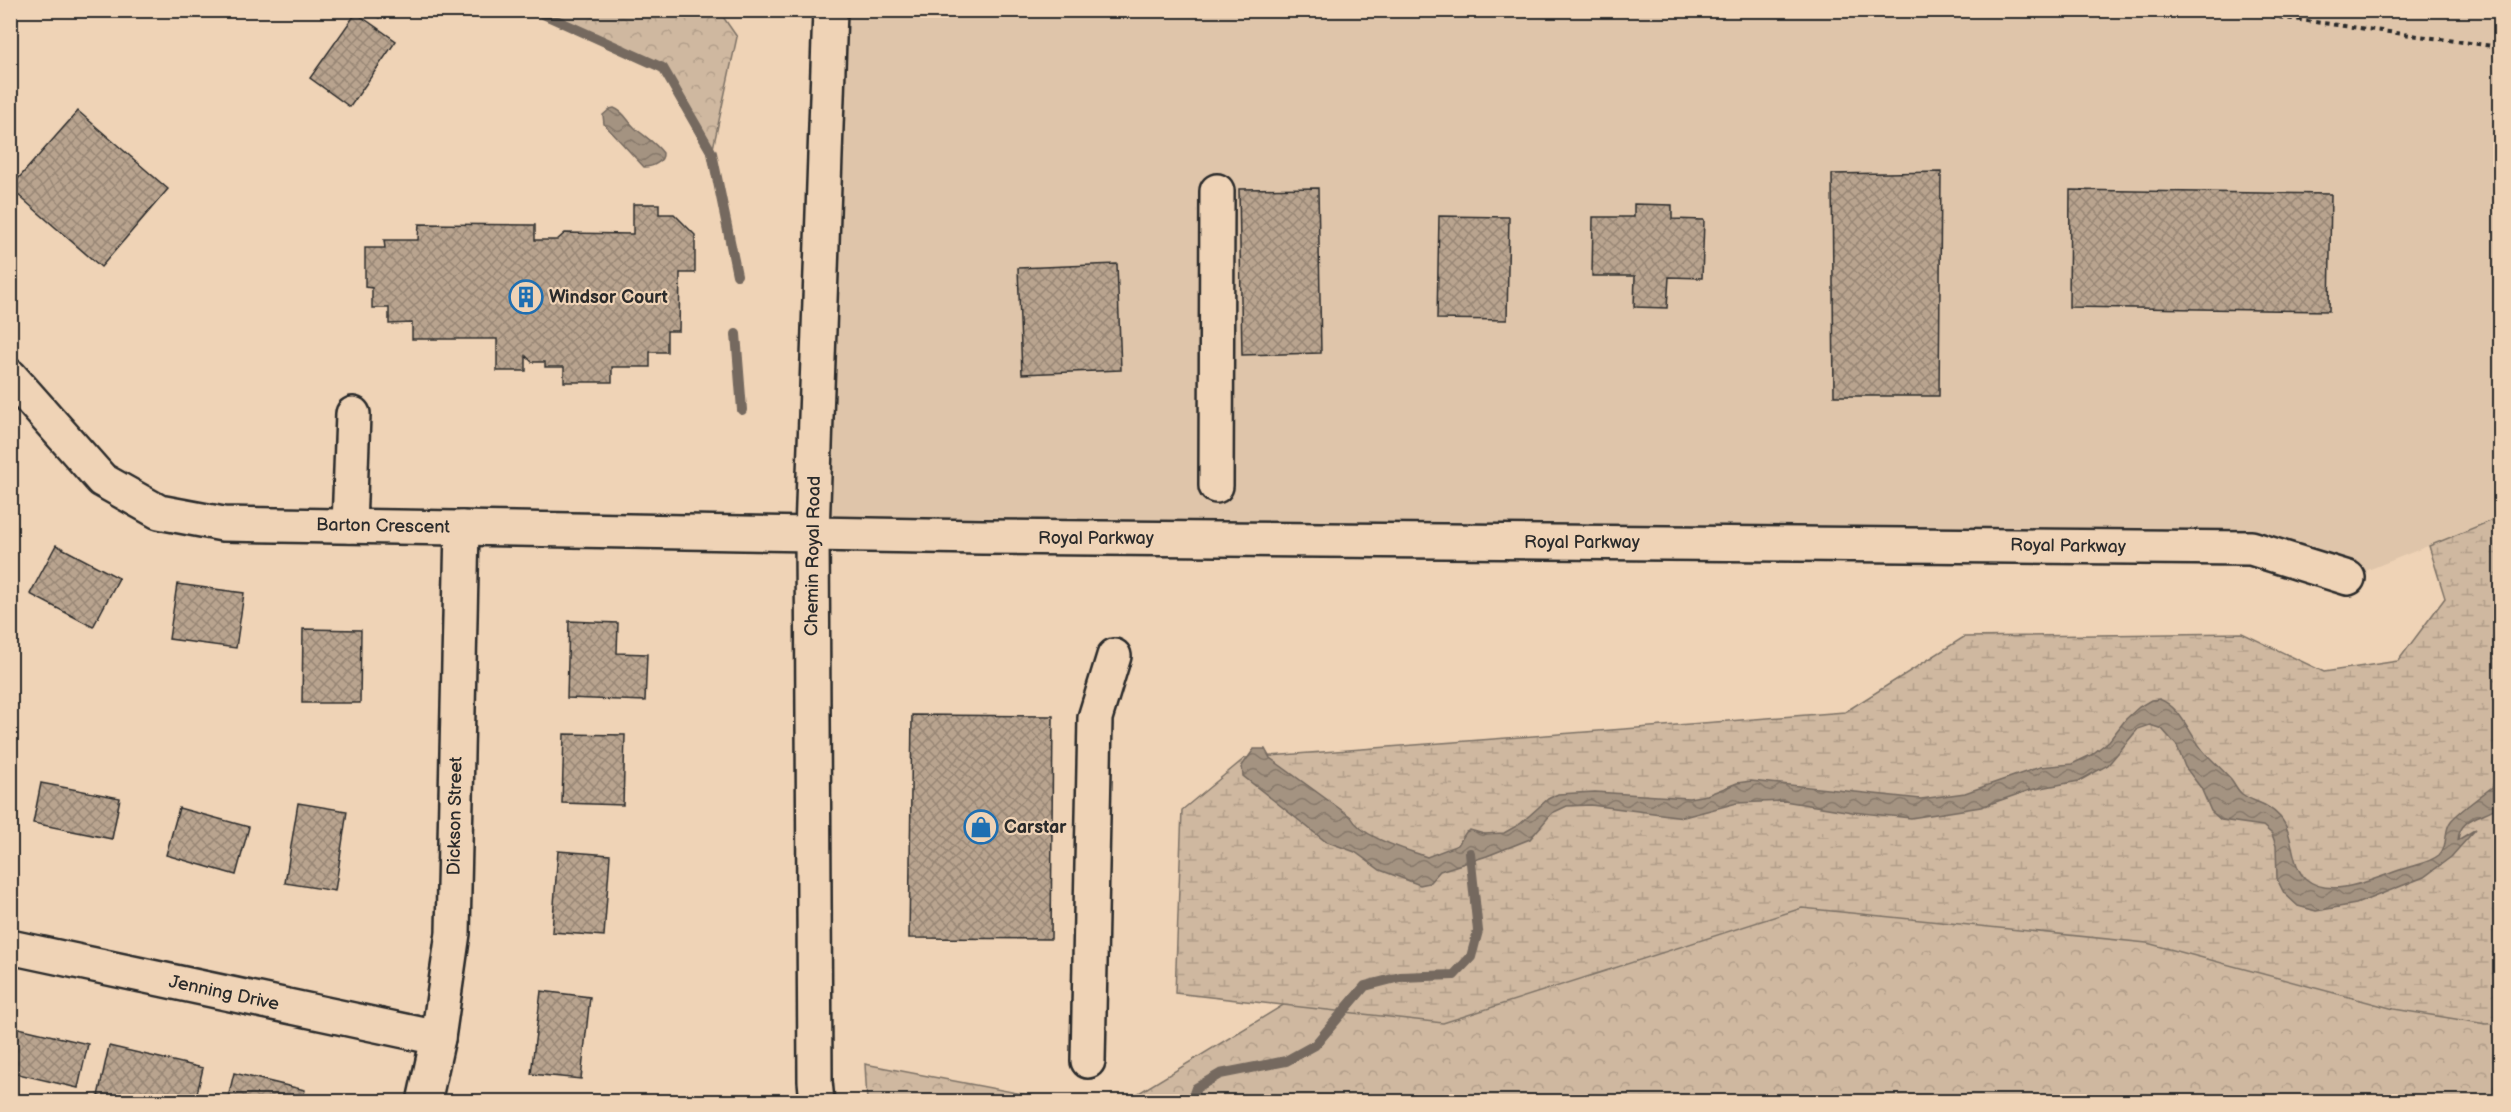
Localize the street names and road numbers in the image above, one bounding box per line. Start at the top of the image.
street label: Chemin Royal Road [801,476,825,636]
street label: Barton Crescent [316,514,451,538]
street label: Royal Parkway [1038,528,1155,549]
street label: Royal Parkway [1524,532,1641,553]
street label: Royal Parkway [2010,534,2127,558]
street label: Dickson Street [443,756,467,876]
street label: Jenning Drive [167,971,281,1015]

